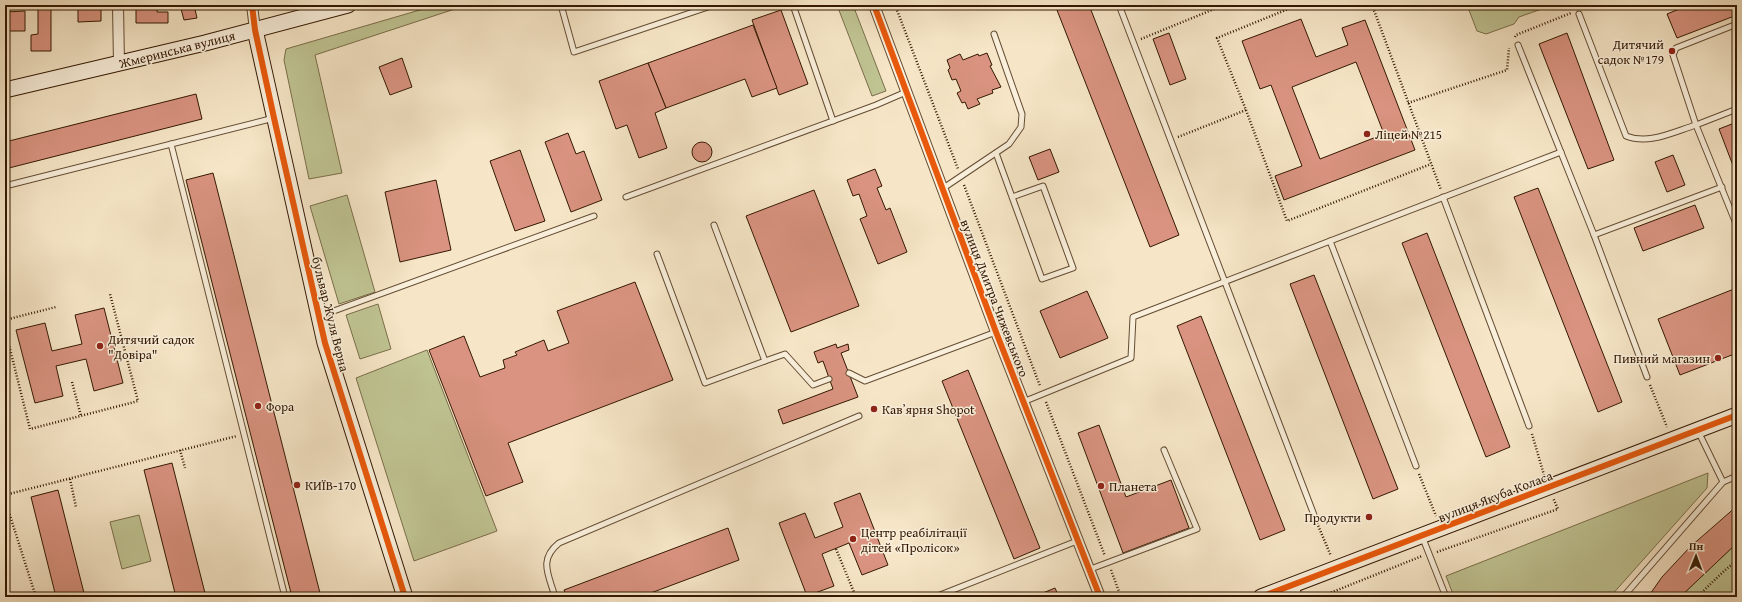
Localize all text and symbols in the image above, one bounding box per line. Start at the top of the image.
street label: Жмеринська вулиця [116,26,237,73]
place label: Дитячий садок №179 [1598,35,1664,69]
marker: Дитячий садок №179 [1667,46,1677,56]
place label: Ліцей №215 [1375,125,1442,144]
marker: Ліцей №215 [1362,129,1372,139]
street label: вулиця Дмитра Чижевського [956,217,1034,380]
street label: бульвар Жуля Верна [307,255,354,374]
place label: Дитячий садок "Довіра" [107,330,195,364]
marker: Дитячий садок "Довіра" [95,341,105,351]
place label: Пивний магазин [1614,349,1710,368]
marker: Пивний магазин [1713,353,1723,363]
place label: Фора [266,397,295,416]
place label: Кавʼярня Shopot [882,400,975,419]
marker: Фора [253,401,263,411]
marker: Кавʼярня Shopot [869,404,879,414]
street label: вулиця Якуба Коласа [1435,466,1556,527]
place label: КИЇВ-170 [305,476,356,495]
place label: Планета [1109,477,1158,496]
marker: КИЇВ-170 [292,480,302,490]
marker: Планета [1096,481,1106,491]
place label: Продукти [1304,508,1361,527]
marker: Продукти [1364,512,1374,522]
place label: Центр реабілітації дітей «Пролісок» [861,523,967,557]
marker: Центр реабілітації дітей «Пролісок» [848,534,858,544]
north arrow [1676,536,1716,576]
text: Пн [1689,538,1704,554]

